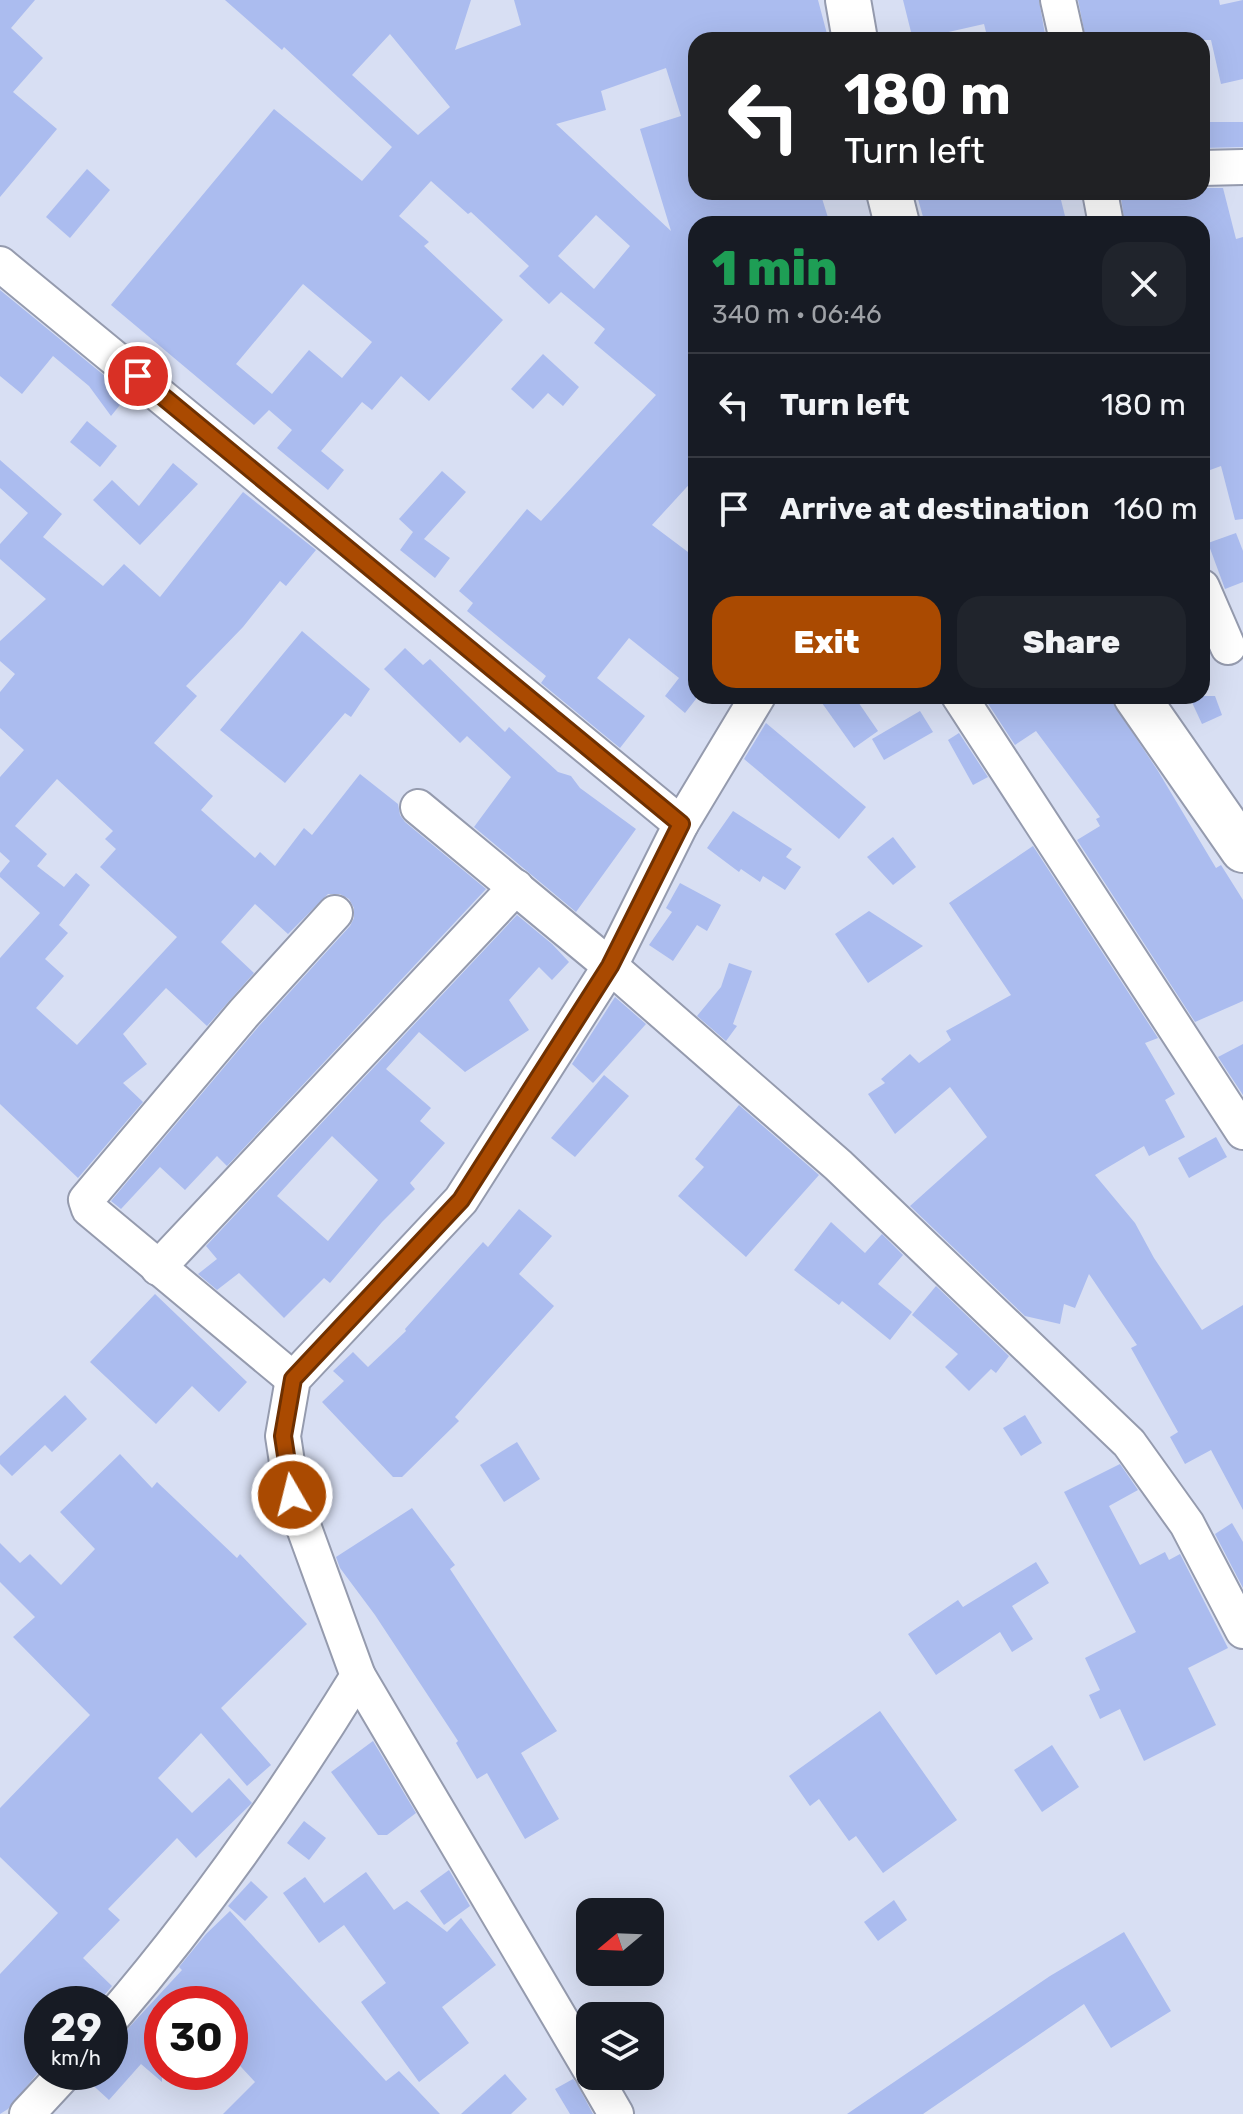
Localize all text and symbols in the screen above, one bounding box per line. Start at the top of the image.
text: 180 m [844,62,1011,128]
icon: left [712,64,816,168]
text: Turn left [844,129,985,172]
text: 1 min [712,240,838,297]
button: close [1102,242,1186,326]
text: 340 m · 06:46 [712,299,882,330]
pin [104,342,172,410]
icon: arrive [116,354,160,398]
icon: left [712,383,756,427]
text: Turn left [780,387,910,423]
text: 180 m [1101,387,1186,423]
icon: arrive [712,487,756,531]
text: Arrive at destination [780,491,1090,527]
text: 160 m [1114,491,1198,527]
button: Exit [712,596,941,688]
button: Share [957,596,1186,688]
position arrow [250,1453,334,1537]
north arrow [576,1898,664,1986]
map controls [576,1898,664,2090]
speed limit sign: 30 [144,1986,248,2090]
button: layers [576,2002,664,2090]
text: 29 [50,2004,102,2051]
text: km/h [51,2046,101,2070]

